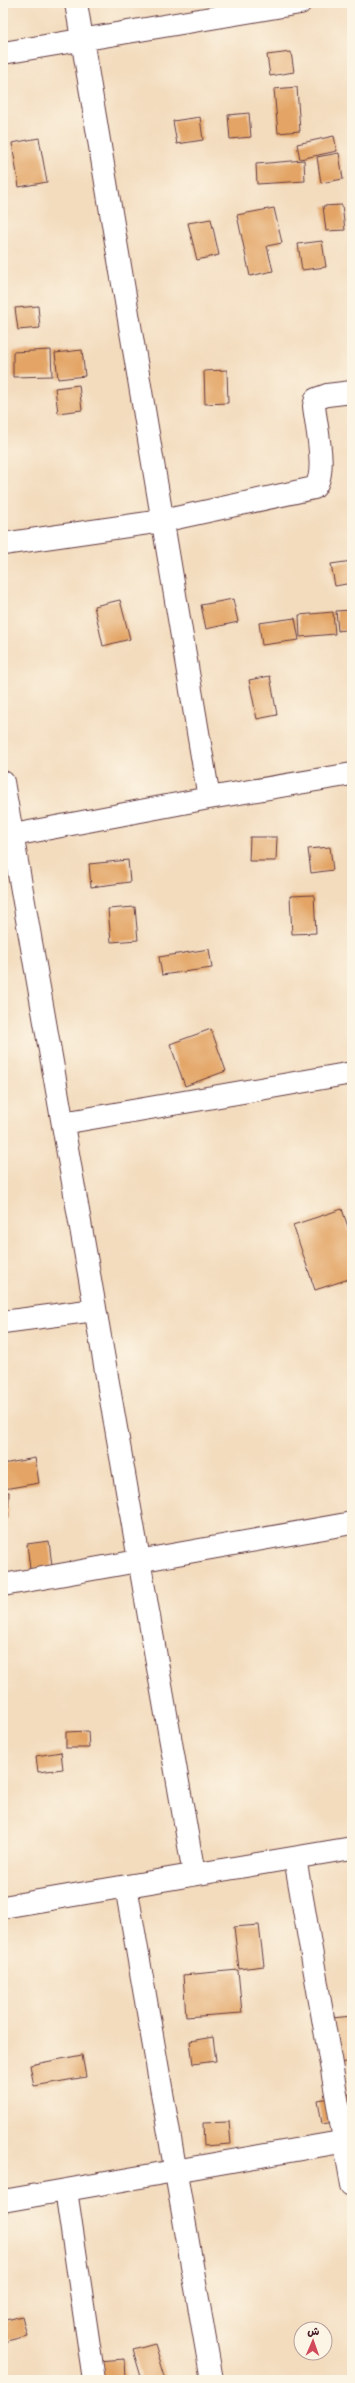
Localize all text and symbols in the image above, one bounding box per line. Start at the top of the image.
north arrow [293,2321,333,2361]
text: ش [307,2323,320,2341]

